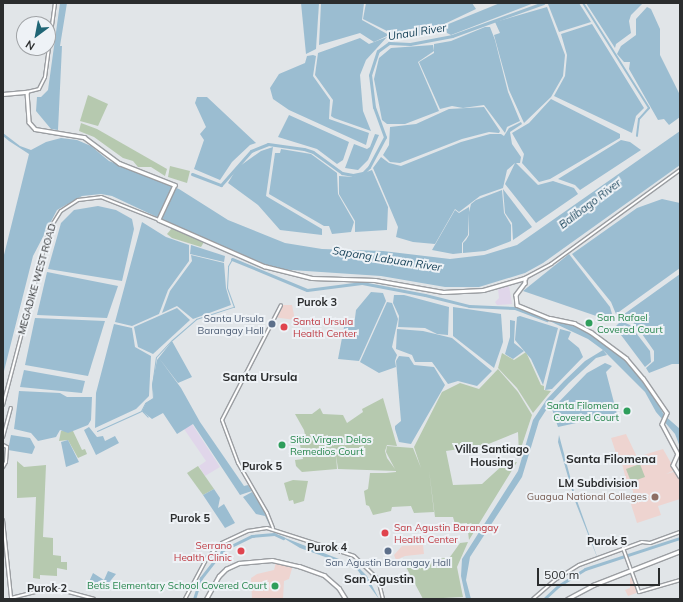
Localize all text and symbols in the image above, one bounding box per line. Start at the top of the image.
north arrow [16,16,56,56]
water label: Unaul River [387,21,447,43]
text: N [23,37,37,53]
water label: Balibago River [556,176,624,232]
street label: MEGADIKE WEST ROAD [15,222,59,336]
water label: Sapang Labuan River [332,244,442,274]
district label: Purok 3 [297,295,337,309]
place label: San Rafael Covered Court [597,311,663,334]
place label: Santa Ursula Barangay Hall [197,312,264,336]
place label: Santa Ursula Health Center [293,315,357,338]
marker: San Rafael Covered Court [584,318,594,328]
marker: Santa Ursula Barangay Hall [267,319,277,329]
marker: Santa Ursula Health Center [278,321,290,333]
district label: Santa Ursula [223,370,297,384]
place label: Santa Filomena Covered Court [547,399,619,422]
marker: Santa Filomena Covered Court [622,406,632,416]
place label: Sitio Virgen Delos Remedios Court [290,433,372,456]
marker: Sitio Virgen Delos Remedios Court [277,440,287,450]
district label: Villa Santiago Housing [455,443,529,469]
district label: Santa Filomena [566,452,656,466]
district label: Purok 5 [242,459,282,473]
district label: LM Subdivision [558,476,638,490]
place label: Guagua National Colleges [527,491,647,503]
marker: Guagua National Colleges [650,492,660,502]
district label: Purok 5 [170,511,210,525]
place label: San Agustin Barangay Health Center [394,521,499,544]
marker: San Agustin Barangay Health Center [379,527,391,539]
district label: Purok 5 [587,534,627,548]
place label: Serrano Health Clinic [174,539,232,562]
district label: Purok 4 [307,540,347,554]
marker: Serrano Health Clinic [235,545,247,557]
marker: San Agustin Barangay Hall [383,546,393,556]
place label: San Agustin Barangay Hall [325,557,451,569]
scale bar [539,560,662,586]
text: 500 m [544,567,579,582]
district label: San Agustin [344,572,414,586]
place label: Betis Elementary School Covered Court [87,580,267,592]
district label: Purok 2 [27,581,67,595]
marker: Betis Elementary School Covered Court [270,581,280,591]

